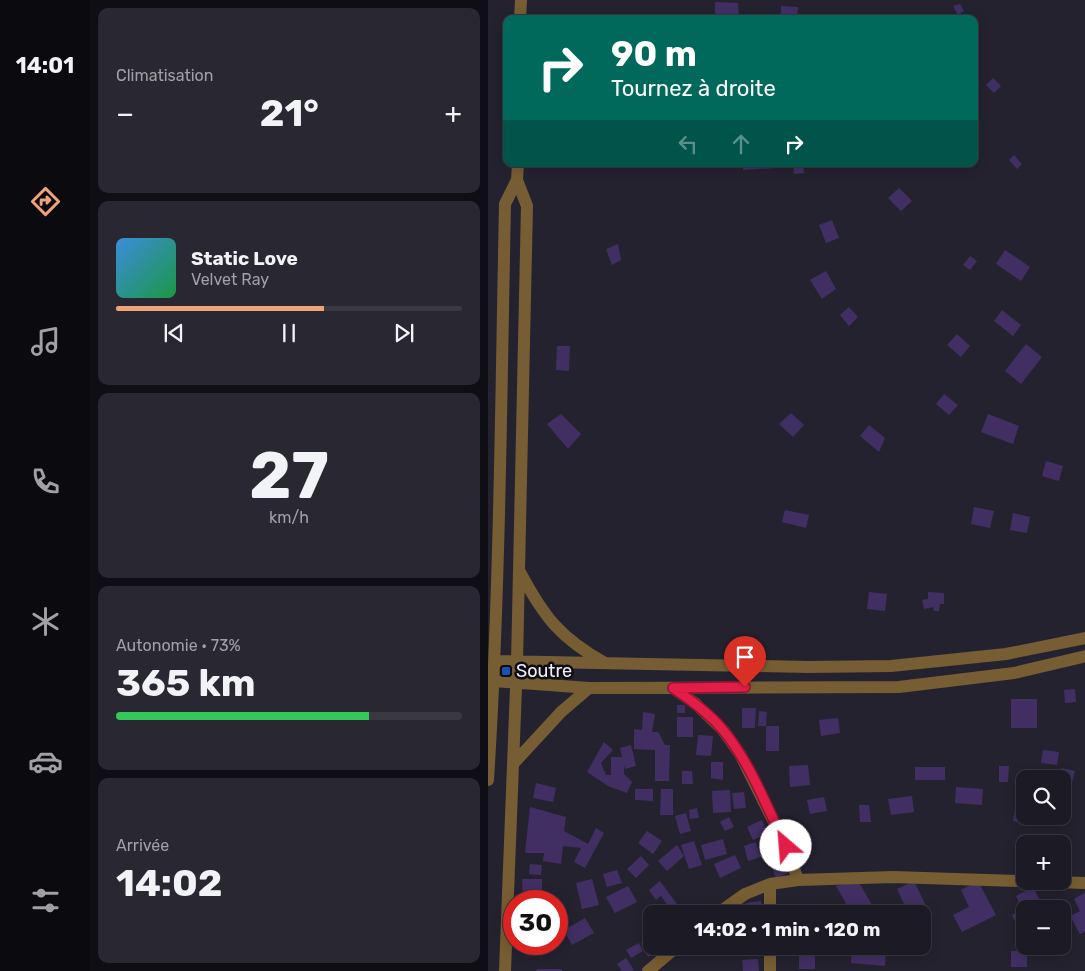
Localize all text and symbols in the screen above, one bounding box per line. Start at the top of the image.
text: 90 m [611,33,697,75]
icon: right [528,35,593,100]
text: 14:01 [16,52,74,79]
text: Climatisation [116,66,213,85]
text: Tournez à droite [611,75,776,102]
text: 21° [260,90,319,136]
text: − [116,97,134,130]
text: + [445,97,462,130]
icon: left [674,130,702,158]
icon: ahead [727,130,755,158]
icon: right [780,130,808,158]
icon: directions [28,184,63,219]
text: Static Love [191,247,298,270]
text: Velvet Ray [191,270,269,289]
icon: previous [160,319,188,347]
icon: pause [275,319,303,347]
icon: next [390,319,418,347]
icon: music [28,324,63,359]
text: 27 [249,437,329,514]
icon: phone [28,464,63,499]
text: km/h [269,508,309,527]
icon: climate [28,604,63,639]
text: Autonomie · 73% [116,636,241,655]
pin [724,636,766,687]
icon: arrive [731,643,759,671]
text: 365 km [116,660,255,706]
place label: Soutre [516,660,572,682]
marker: Soutre [500,665,512,677]
icon: car [28,744,63,779]
map controls [1016,770,1071,955]
button: search [1016,770,1071,825]
position arrow [759,819,811,871]
button: + [1016,835,1071,890]
text: Arrivée [116,836,169,855]
text: 14:02 [116,860,222,906]
icon: filters [28,883,63,918]
speed limit sign: 30 [503,890,568,955]
button: − [1016,900,1071,955]
text: 14:02 · 1 min · 120 m [694,918,880,941]

